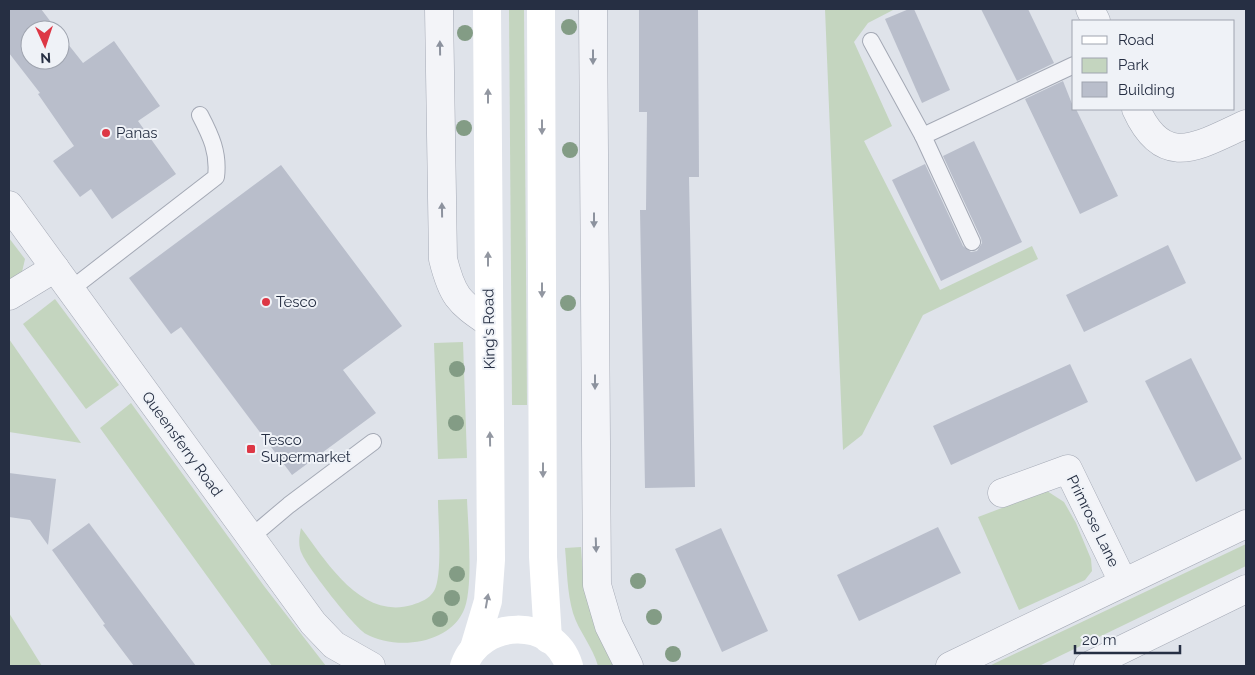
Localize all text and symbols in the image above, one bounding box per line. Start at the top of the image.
north arrow [20,20,70,70]
legend [1072,20,1235,110]
text: Road [1118,31,1154,49]
one-way arrow [435,40,443,56]
text: N [40,50,51,66]
one-way arrow [589,50,597,66]
text: Park [1118,56,1149,74]
text: Building [1118,81,1175,99]
one-way arrow [484,88,492,104]
one-way arrow [538,120,546,136]
place label: Panas [116,124,158,142]
marker: Panas [100,127,112,139]
one-way arrow [438,202,446,218]
one-way arrow [590,212,598,228]
one-way arrow [484,251,492,267]
one-way arrow [538,282,546,298]
street label: King's Road [479,288,499,370]
place label: Tesco [276,293,317,311]
marker: Tesco [260,296,272,308]
one-way arrow [591,375,599,391]
street label: Queensferry Road [138,388,226,500]
place label: Tesco Supermarket [261,431,351,466]
one-way arrow [486,431,494,447]
marker: Tesco Supermarket [245,443,257,455]
one-way arrow [539,462,547,478]
street label: Primrose Lane [1063,472,1123,570]
one-way arrow [592,537,600,553]
one-way arrow [483,593,491,609]
scale bar [1075,622,1180,654]
text: 20 m [1082,631,1117,649]

